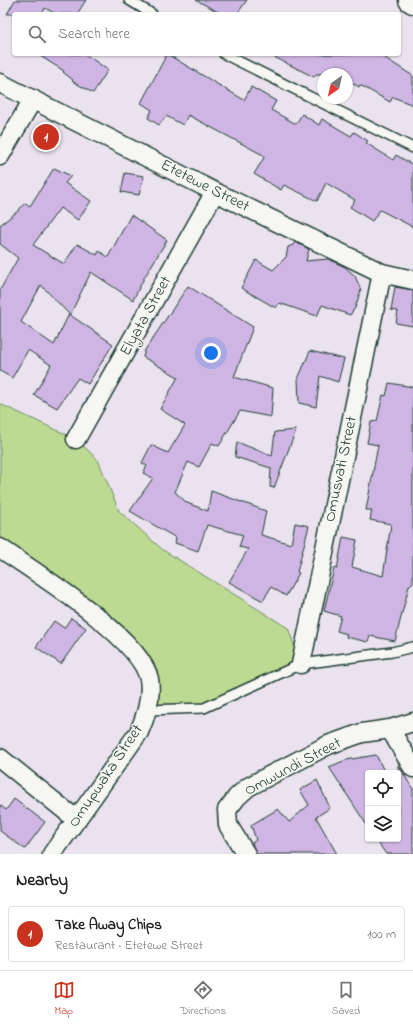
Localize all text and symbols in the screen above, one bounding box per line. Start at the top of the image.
search box [12,12,401,56]
icon: search [26,23,48,45]
text: Search here [58,23,130,45]
north arrow [317,68,353,104]
pin: 1 [33,122,59,152]
street label: Etetewe Street [156,153,254,219]
street label: Elyata Street [114,271,178,360]
your location [201,343,221,363]
street label: Omusvati Street [318,413,364,524]
street label: Omupwaka Street [63,719,150,832]
street label: Omwundi Street [240,731,346,803]
map controls [365,770,401,842]
button: locate [365,770,401,806]
button: layers [365,806,401,842]
text: Nearby [16,868,68,893]
text: Take Away Chips [55,914,162,936]
text: 1 [28,925,32,944]
text: 100 m [367,925,396,944]
text: Restaurant · Etetewe Street [55,936,203,955]
tab: Map [53,979,75,1019]
tab: Directions [180,979,226,1019]
tab: Saved [332,979,360,1019]

